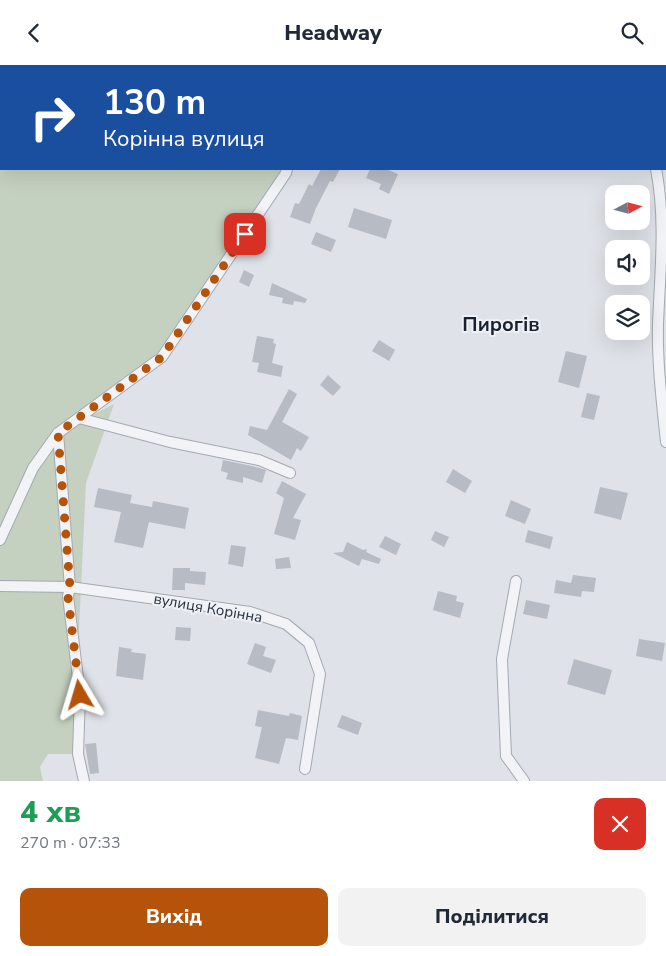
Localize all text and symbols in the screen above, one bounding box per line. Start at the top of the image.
text: Headway [284,18,382,48]
icon: back [20,19,48,47]
icon: search [618,19,646,47]
text: 130 m [103,79,206,126]
icon: right [20,85,85,150]
text: Корінна вулиця [103,124,265,154]
north arrow [605,185,650,230]
map controls [605,185,650,340]
pin [224,213,266,255]
icon: arrive [231,220,259,248]
button: sound [605,240,650,285]
button: layers [605,295,650,340]
district label: Пирогів [462,311,540,338]
street label: вулиця Корінна [152,589,264,627]
position arrow [53,668,105,720]
text: 4 хв [20,792,81,833]
button: close [594,798,646,850]
text: 270 m · 07:33 [20,832,121,854]
button: Вихід [20,888,328,946]
button: Поділитися [338,888,646,946]

